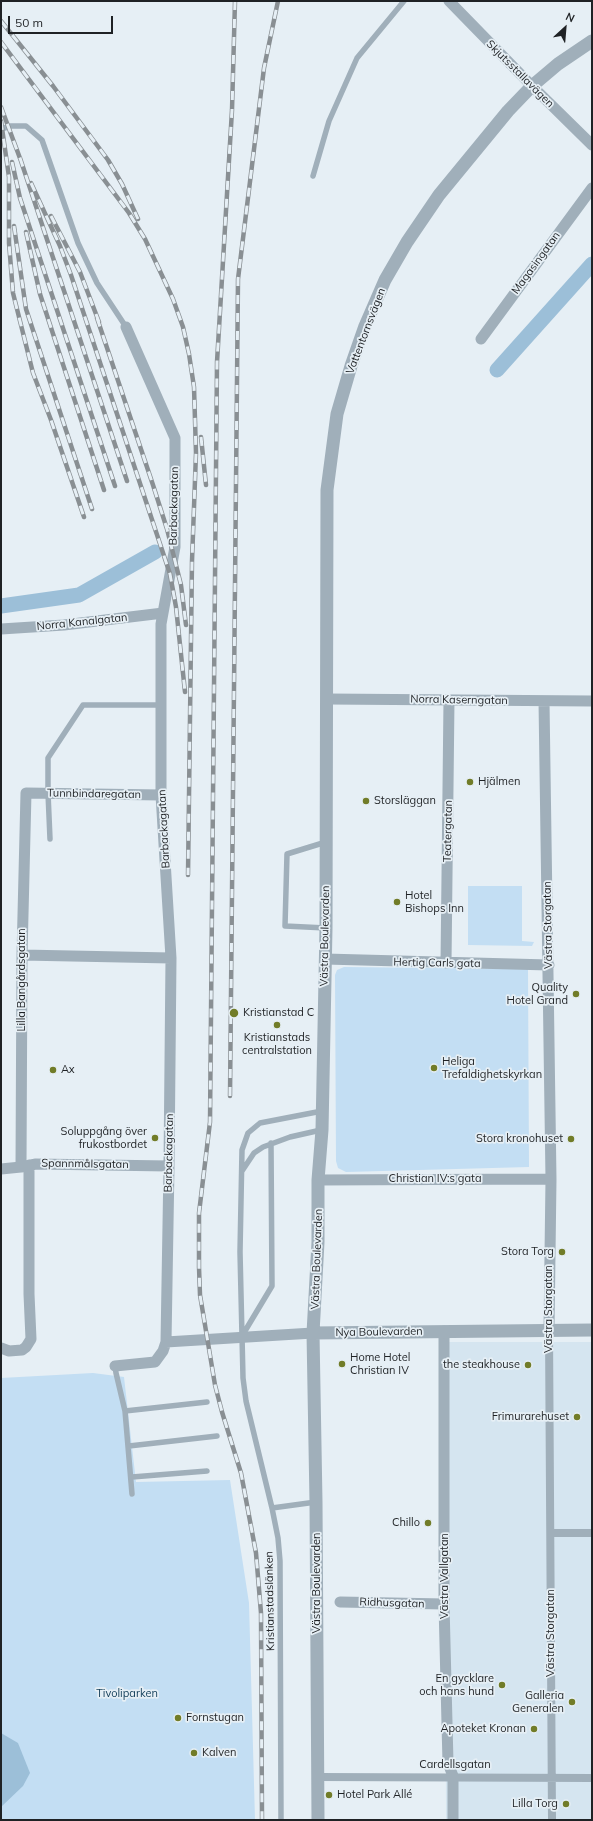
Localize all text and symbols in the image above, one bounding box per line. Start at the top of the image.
scale bar [10,8,115,34]
north arrow [545,8,585,48]
text: N [563,9,577,25]
text: 50 m [15,15,43,30]
street label: Skjutsstallavägen [484,38,556,110]
street label: Magasingatan [509,229,563,297]
street label: Vattentornsvägen [344,286,388,376]
street label: Barbackagatan [167,466,181,546]
street label: Norra Kanalgatan [36,611,128,633]
street label: Norra Kaserngatan [410,693,508,707]
place label: Hjälmen [478,775,520,789]
marker: Hjälmen [465,777,475,787]
street label: Tunnbindaregatan [47,787,141,801]
street label: Barbackagatan [155,789,173,869]
place label: Storsläggan [374,794,436,808]
marker: Storsläggan [361,796,371,806]
street label: Teatergatan [441,800,455,862]
street label: Västra Storgatan [541,881,555,969]
street label: Västra Boulevarden [318,885,332,987]
place label: Hotel Bishops Inn [405,889,464,915]
marker: Hotel Bishops Inn [392,897,402,907]
street label: Lilla Bangårdsgatan [15,928,29,1032]
street label: Hertig Carls gata [393,956,481,970]
place label: Quality Hotel Grand [506,981,568,1007]
marker: Quality Hotel Grand [571,989,581,999]
place label: Kristianstad C [243,1006,314,1020]
marker: Kristianstad C [228,1007,240,1019]
marker: Kristianstads centralstation [272,1020,282,1030]
place label: Kristianstads centralstation [242,1031,312,1057]
place label: Heliga Trefaldighetskyrkan [442,1055,542,1081]
place label: Ax [61,1063,75,1077]
marker: Heliga Trefaldighetskyrkan [429,1063,439,1073]
marker: Ax [48,1065,58,1075]
street label: Barbackagatan [162,1113,176,1193]
place label: Soluppgång över frukostbordet [61,1125,147,1151]
place label: Stora kronohuset [476,1132,563,1146]
marker: Soluppgång över frukostbordet [150,1133,160,1143]
marker: Stora kronohuset [566,1134,576,1144]
street label: Spannmålsgatan [41,1157,129,1171]
street label: Christian IV:s gata [388,1172,482,1186]
street label: Västra Boulevarden [309,1208,325,1310]
place label: Stora Torg [501,1245,554,1259]
marker: Stora Torg [557,1247,567,1257]
street label: Västra Storgatan [542,1265,556,1353]
street label: Nya Boulevarden [335,1325,423,1339]
place label: Home Hotel Christian IV [350,1351,410,1377]
place label: the steakhouse [443,1358,520,1372]
marker: Home Hotel Christian IV [337,1359,347,1369]
marker: the steakhouse [523,1360,533,1370]
place label: Frimurarehuset [492,1410,569,1424]
marker: Frimurarehuset [572,1412,582,1422]
place label: Chillo [392,1516,420,1530]
marker: Chillo [423,1518,433,1528]
street label: Västra Boulevarden [310,1533,324,1633]
street label: Västra Vallgatan [438,1533,452,1619]
street label: Kristianstadslänken [263,1551,277,1651]
street label: Västra Storgatan [544,1589,558,1677]
street label: Ridhusgatan [359,1595,425,1611]
place label: En gycklare och hans hund [419,1672,494,1698]
marker: En gycklare och hans hund [497,1680,507,1690]
park label: Tivoliparken [96,1687,158,1701]
place label: Galleria Generalen [512,1689,564,1715]
marker: Galleria Generalen [567,1697,577,1707]
place label: Fornstugan [186,1711,244,1725]
marker: Fornstugan [173,1713,183,1723]
place label: Apoteket Kronan [440,1722,526,1736]
marker: Apoteket Kronan [529,1724,539,1734]
place label: Kalven [202,1746,236,1760]
marker: Kalven [189,1748,199,1758]
street label: Cardellsgatan [419,1758,491,1772]
place label: Hotel Park Allé [337,1788,412,1802]
marker: Hotel Park Allé [324,1790,334,1800]
place label: Lilla Torg [512,1797,558,1811]
marker: Lilla Torg [561,1799,571,1809]

